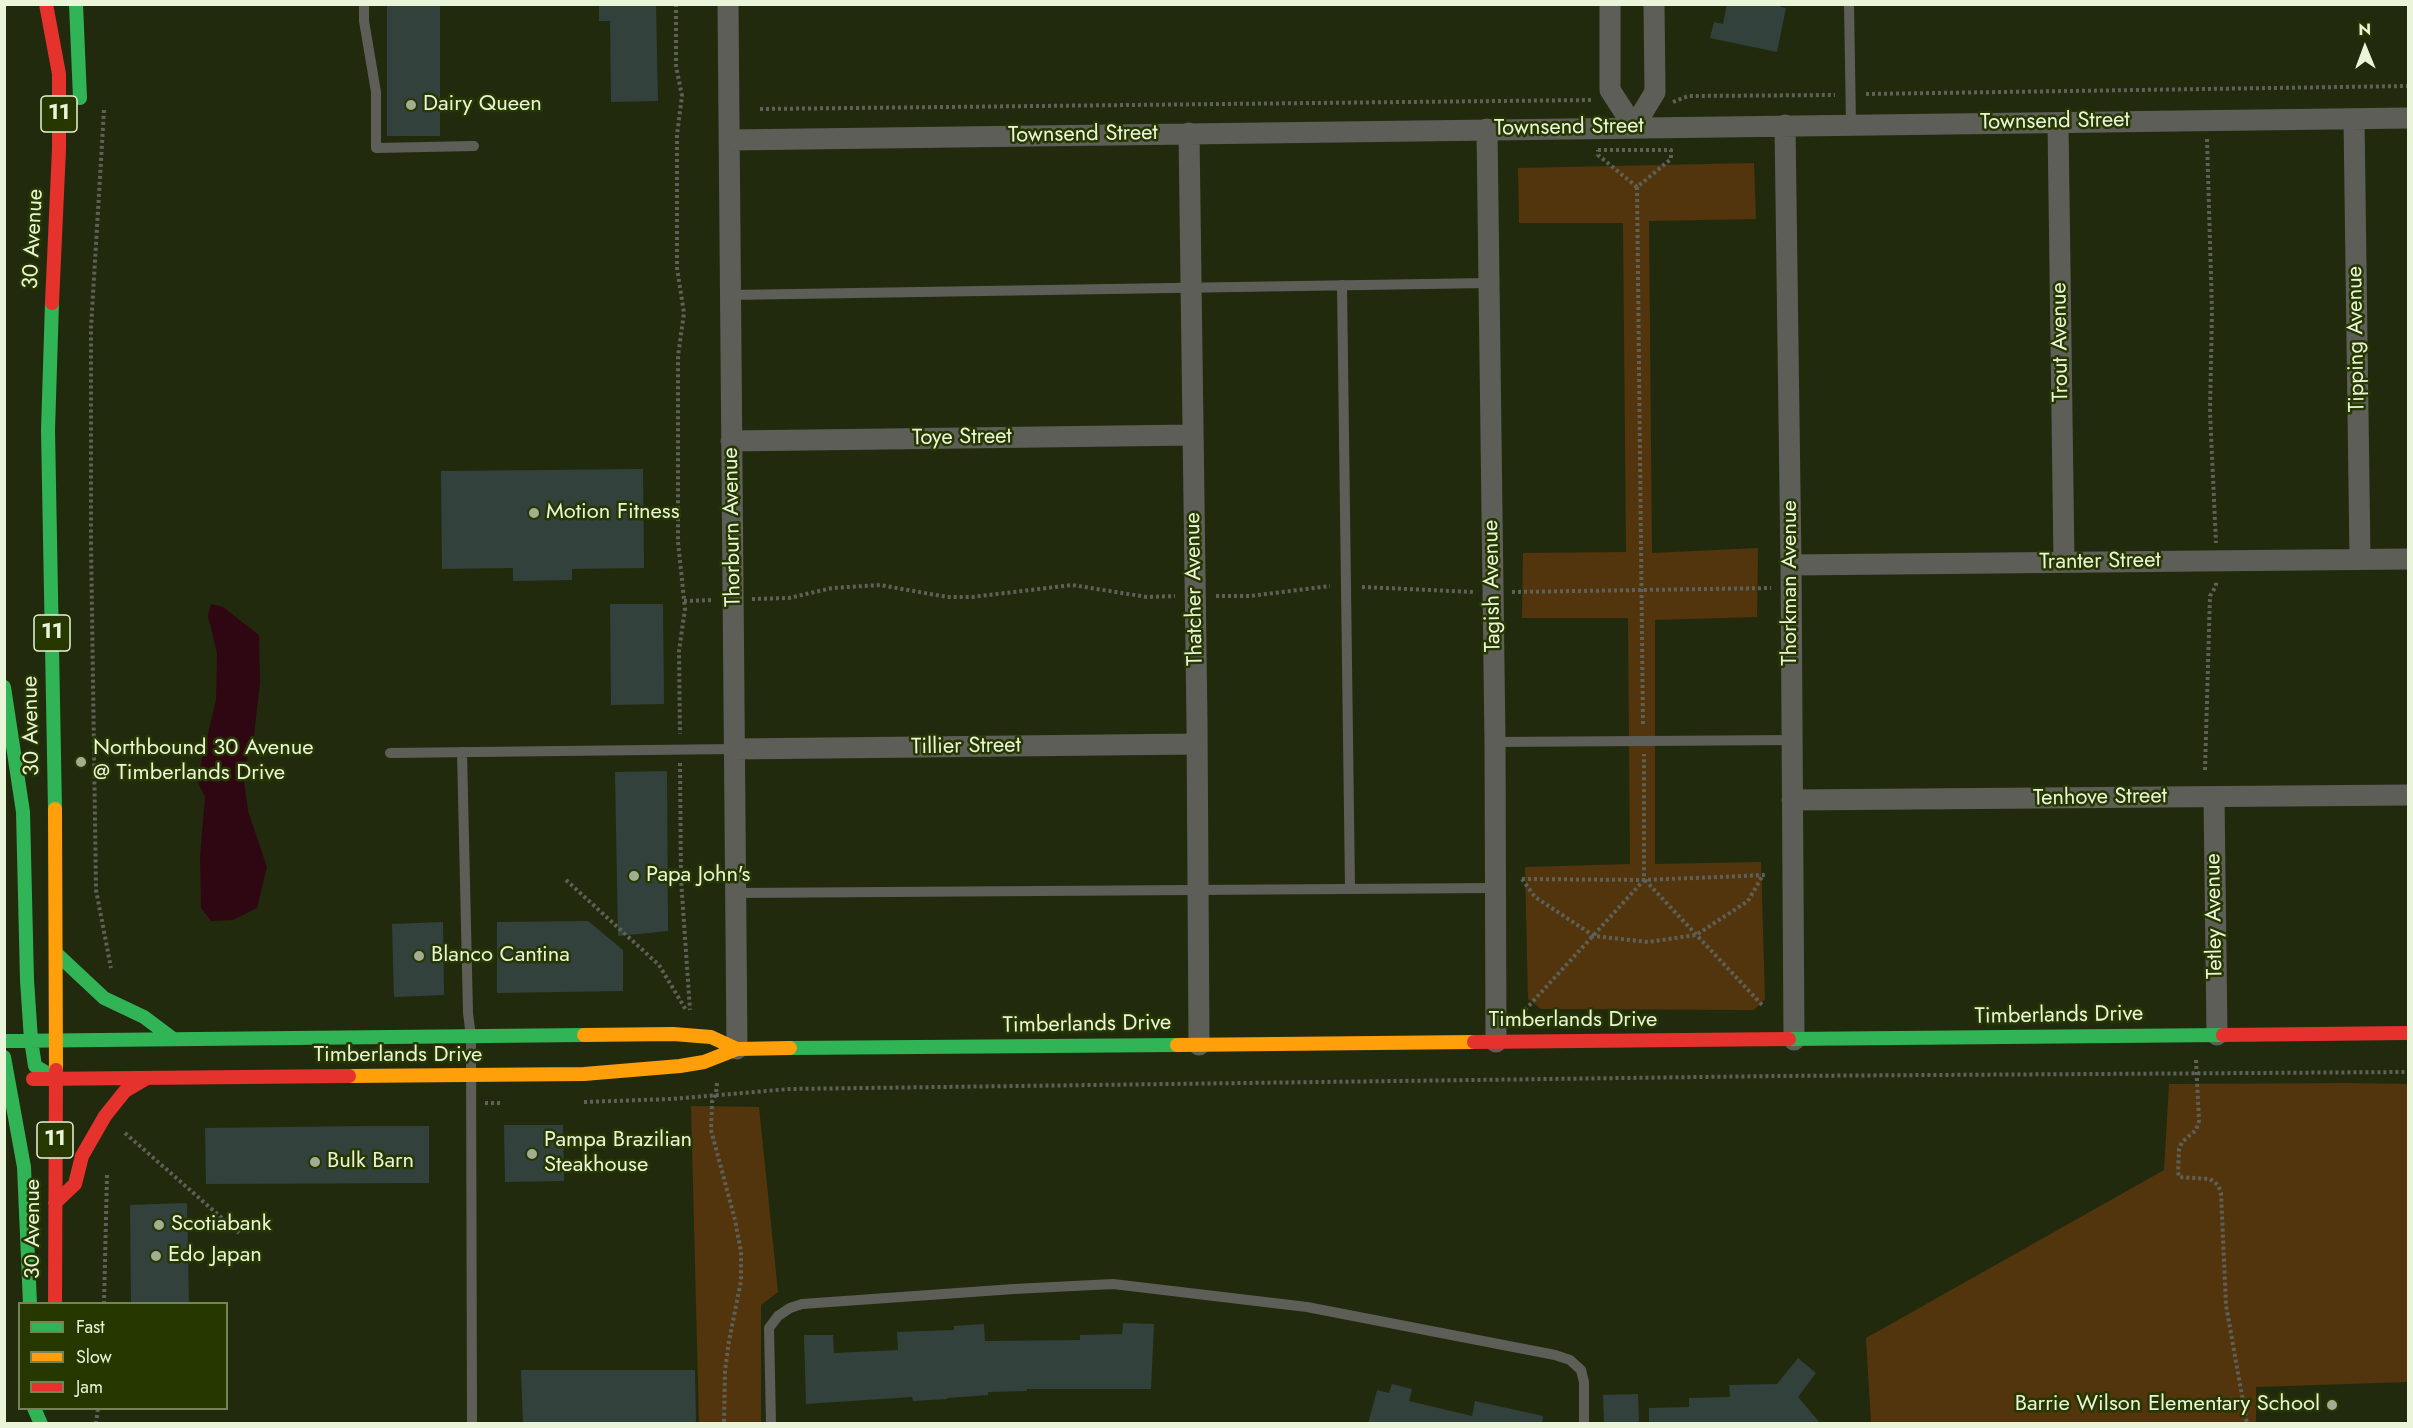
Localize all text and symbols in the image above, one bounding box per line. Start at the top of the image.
north arrow [2335,18,2395,78]
text: N [2358,18,2371,41]
place label: Dairy Queen [423,92,542,118]
road number: 11 [41,96,77,132]
marker: Dairy Queen [404,98,418,112]
street label: Townsend Street [1980,107,2130,137]
street label: Townsend Street [1494,113,1644,143]
street label: Townsend Street [1008,120,1158,150]
street label: 30 Avenue [18,188,50,290]
street label: Tipping Avenue [2343,266,2371,412]
street label: Trout Avenue [2047,282,2075,402]
street label: Toye Street [912,424,1012,452]
street label: Thorburn Avenue [718,447,748,607]
place label: Motion Fitness [546,500,680,526]
street label: Thorkman Avenue [1778,500,1804,666]
marker: Motion Fitness [527,506,541,520]
street label: Thatcher Avenue [1180,512,1210,666]
street label: Tagish Avenue [1479,520,1507,652]
street label: Tranter Street [2039,548,2161,576]
road number: 11 [34,615,70,651]
street label: 30 Avenue [18,676,46,776]
street label: Tillier Street [911,733,1021,761]
place label: Northbound 30 Avenue @ Timberlands Drive [93,736,314,788]
marker: Northbound 30 Avenue @ Timberlands Drive [74,755,88,769]
street label: Tenhove Street [2033,784,2167,812]
street label: Tetley Avenue [2201,853,2229,979]
place label: Papa John's [646,863,750,889]
marker: Papa John's [627,869,641,883]
place label: Blanco Cantina [431,943,570,969]
marker: Blanco Cantina [412,949,426,963]
street label: Timberlands Drive [1974,1001,2144,1031]
street label: Timberlands Drive [1489,1008,1657,1034]
street label: Timberlands Drive [1002,1010,1172,1040]
street label: Timberlands Drive [314,1043,482,1069]
road number: 11 [37,1122,73,1158]
place label: Pampa Brazilian Steakhouse [544,1128,692,1180]
marker: Pampa Brazilian Steakhouse [525,1147,539,1161]
place label: Bulk Barn [327,1149,414,1175]
marker: Bulk Barn [308,1155,322,1169]
street label: 30 Avenue [21,1179,47,1279]
place label: Scotiabank [171,1212,272,1238]
marker: Scotiabank [152,1218,166,1232]
place label: Edo Japan [168,1243,262,1269]
marker: Edo Japan [149,1249,163,1263]
legend [18,1302,228,1410]
text: Fast [76,1314,105,1340]
text: Slow [76,1344,112,1370]
text: Jam [76,1374,103,1400]
place label: Barrie Wilson Elementary School [2015,1392,2320,1418]
marker: Barrie Wilson Elementary School [2325,1398,2339,1412]

